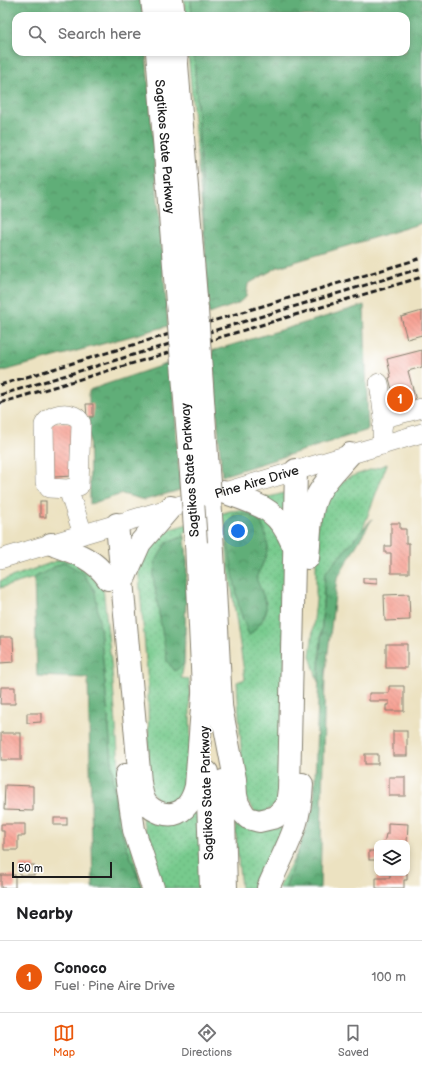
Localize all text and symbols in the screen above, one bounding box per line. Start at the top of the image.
search box [12,12,410,56]
icon: search [26,23,48,45]
text: Search here [58,25,141,44]
street label: Sagtikos State Parkway [151,79,178,215]
pin: 1 [387,384,413,414]
street label: Sagtikos State Parkway [177,402,203,538]
street label: Pine Aire Drive [213,462,301,502]
your location [228,521,248,541]
street label: Sagtikos State Parkway [197,725,217,861]
map controls [374,840,410,876]
button: layers [374,840,410,876]
scale bar [12,860,112,879]
text: 50 m [18,862,43,875]
text: Nearby [16,904,73,924]
text: Conoco [54,959,107,978]
text: 1 [26,969,32,985]
text: 100 m [371,969,406,985]
text: Fuel · Pine Aire Drive [54,978,175,994]
tab: Map [53,1022,75,1059]
tab: Directions [181,1022,232,1059]
tab: Saved [338,1022,369,1059]

